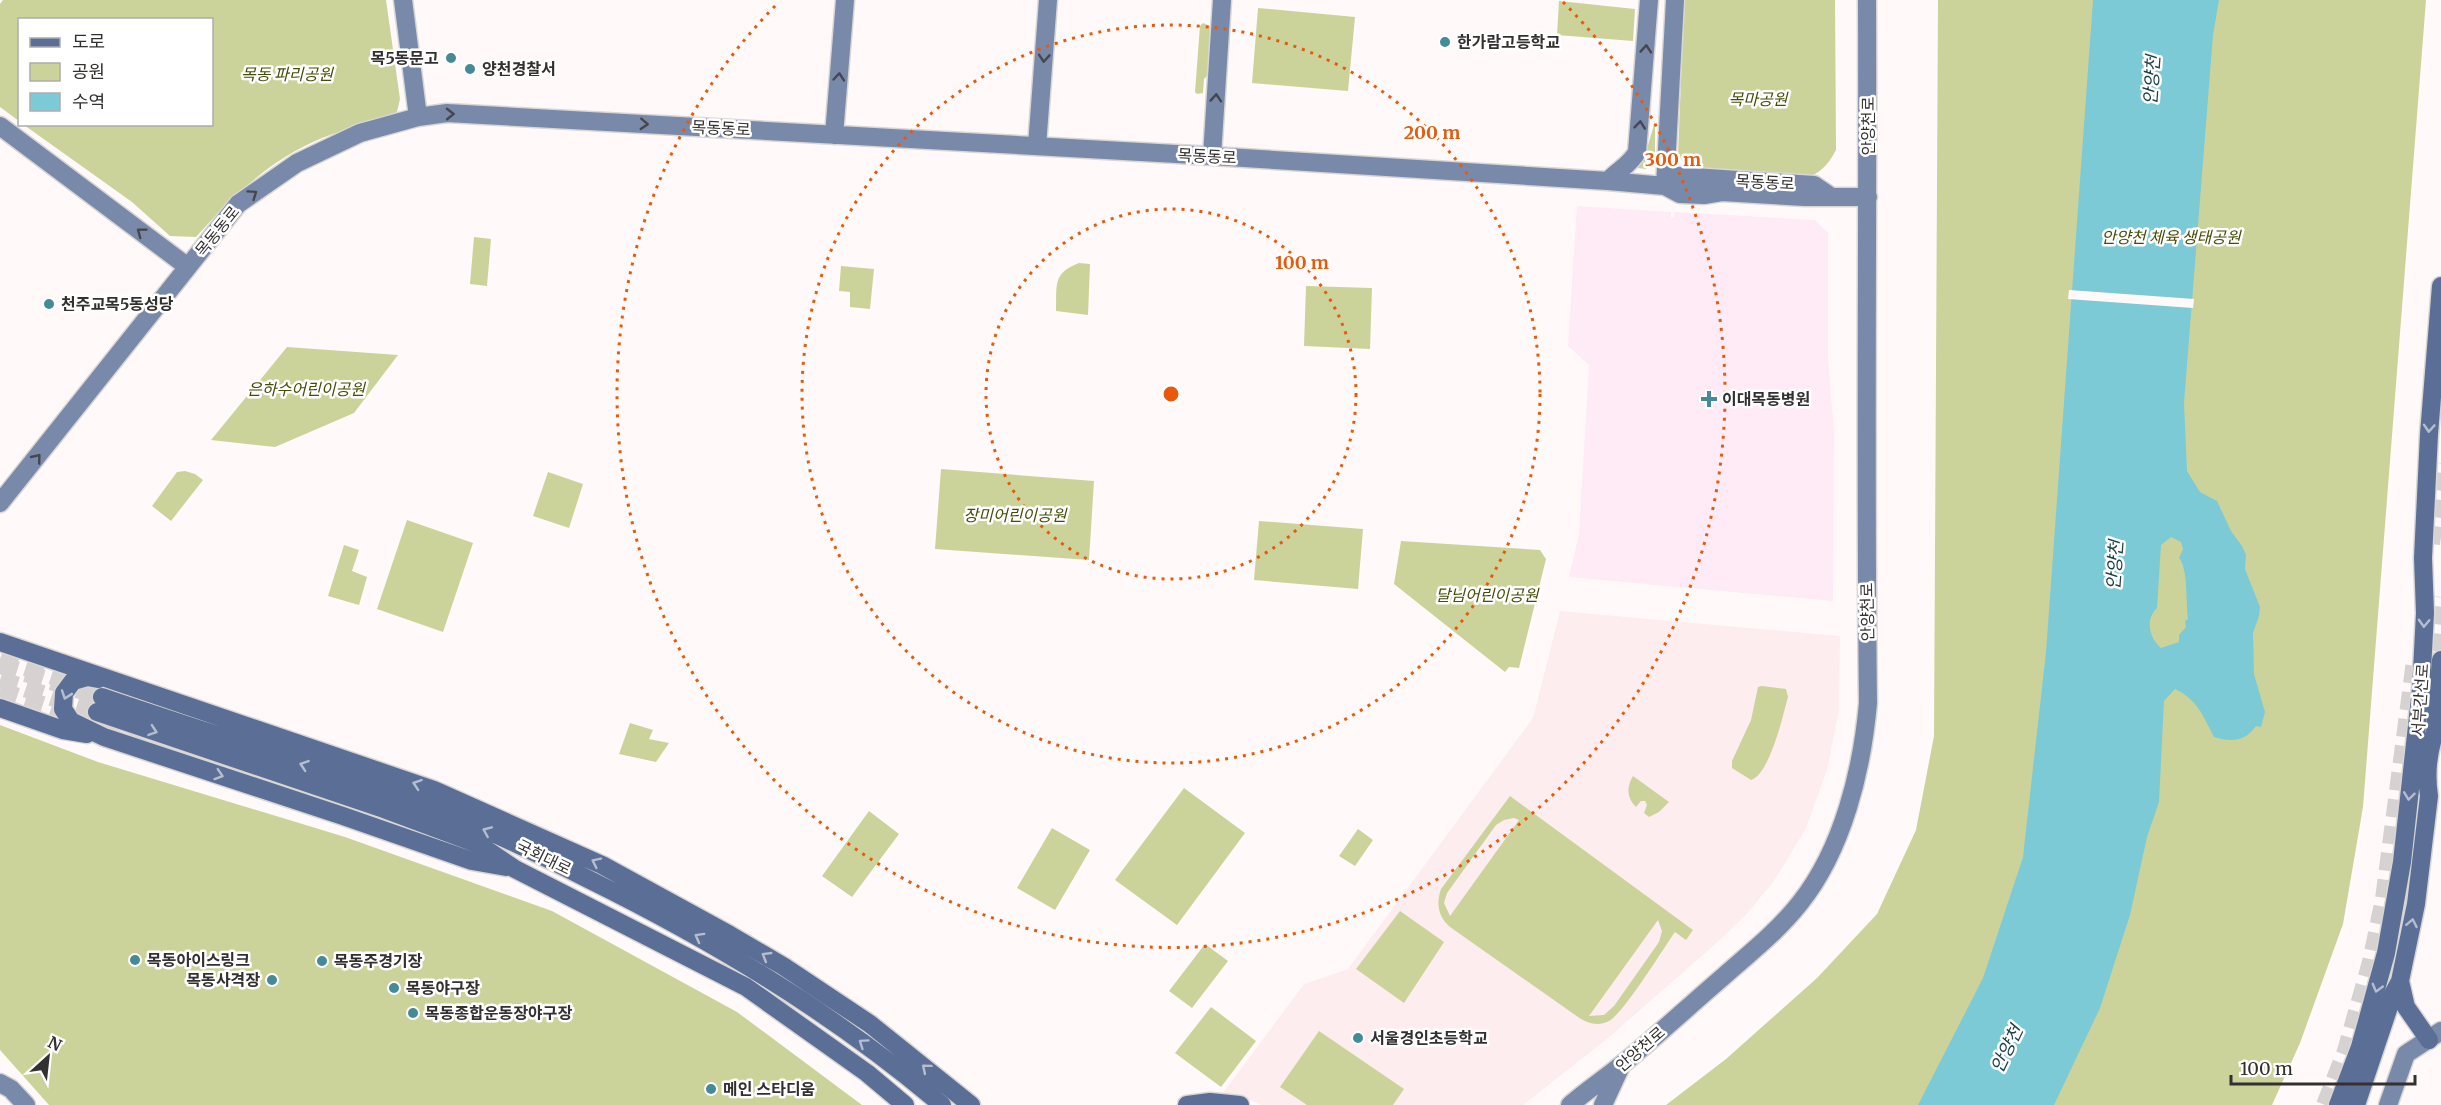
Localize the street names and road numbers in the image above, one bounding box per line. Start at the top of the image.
street label: 안양천로 [1858,96,1878,155]
street label: 목동동로 [691,116,751,140]
street label: 목동동로 [1177,144,1237,168]
street label: 목동동로 [1735,170,1795,194]
street label: 목동동로 [191,202,243,260]
street label: 안양천로 [1856,582,1878,642]
street label: 서부간선로 [2407,662,2433,737]
street label: 국회대로 [513,835,575,879]
street label: 안양천로 [1611,1022,1669,1076]

